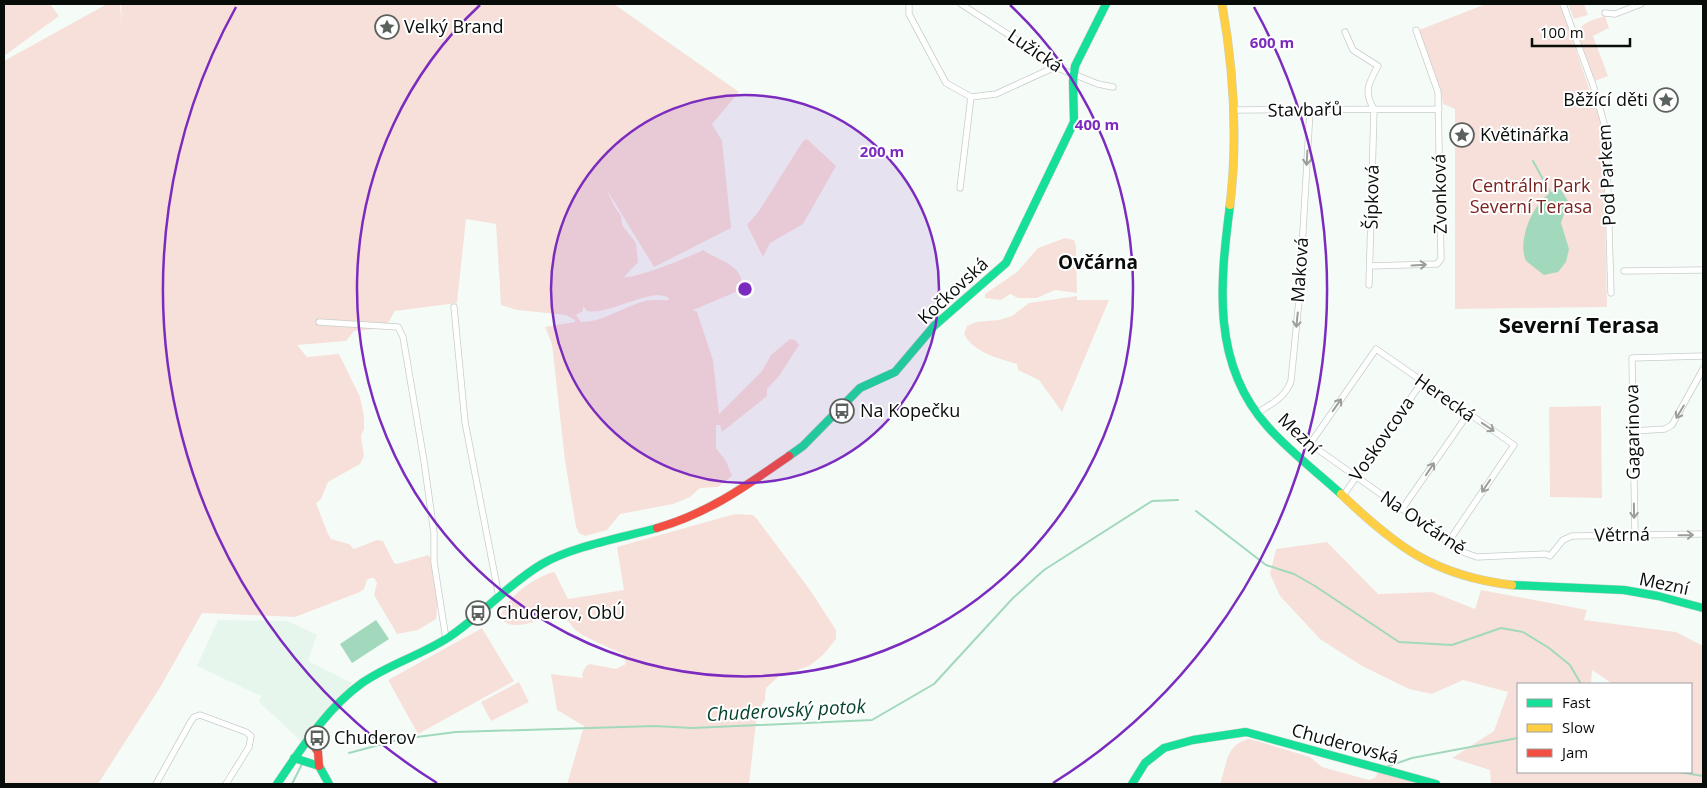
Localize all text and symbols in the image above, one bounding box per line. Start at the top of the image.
place icon: Velký Brand [374,14,400,40]
place label: Velký Brand [404,14,504,38]
scale bar [1532,15,1630,47]
text: 100 m [1540,22,1584,42]
street label: Lužická [1003,23,1068,77]
text: 600 m [1250,32,1294,52]
place label: Běžící děti [1563,87,1648,111]
place icon: Běžící děti [1653,87,1679,113]
street label: Stavbařů [1267,96,1343,122]
text: 400 m [1075,114,1119,134]
place icon: Květinářka [1449,122,1475,148]
place label: Květinářka [1480,122,1569,146]
street label: Pod Parkem [1591,124,1621,226]
text: 200 m [860,141,904,161]
one-way arrow [1303,150,1312,166]
street label: Zvonková [1426,154,1452,234]
street label: Šípková [1358,164,1384,230]
park label: Centrální Park Severní Terasa [1470,173,1592,218]
street label: Maková [1285,236,1313,303]
district label: Ovčárna [1058,249,1138,275]
street label: Kočkovská [912,252,993,329]
one-way arrow [1410,261,1426,270]
centre of rings [736,280,754,298]
district label: Severní Terasa [1499,309,1659,339]
one-way arrow [1292,312,1301,328]
street label: Herecká [1410,368,1481,427]
street label: Gagarinova [1619,384,1645,480]
street label: Voskovcova [1343,391,1419,485]
bus stop icon: Na Kopečku [829,398,855,424]
place label: Na Kopečku [860,398,960,422]
one-way arrow [1332,398,1342,412]
one-way arrow [1674,404,1684,418]
street label: Mezní [1273,407,1326,460]
one-way arrow [1480,422,1494,432]
one-way arrow [1425,462,1435,476]
one-way arrow [1481,478,1491,492]
street label: Na Ovčárně [1376,485,1471,560]
one-way arrow [1629,503,1639,519]
street label: Větrná [1594,522,1650,546]
one-way arrow [1678,530,1694,539]
street label: Mezní [1637,566,1692,600]
bus stop icon: Chuderov, ObÚ [465,600,491,626]
place label: Chuderov, ObÚ [496,600,625,624]
legend [1517,683,1692,773]
text: Fast [1562,692,1591,712]
water label: Chuderovský potok [706,693,867,727]
street label: Chuderovská [1289,717,1401,769]
text: Slow [1562,717,1595,737]
bus stop icon: Chuderov [304,725,330,751]
place label: Chuderov [334,725,416,749]
text: Jam [1560,742,1588,762]

